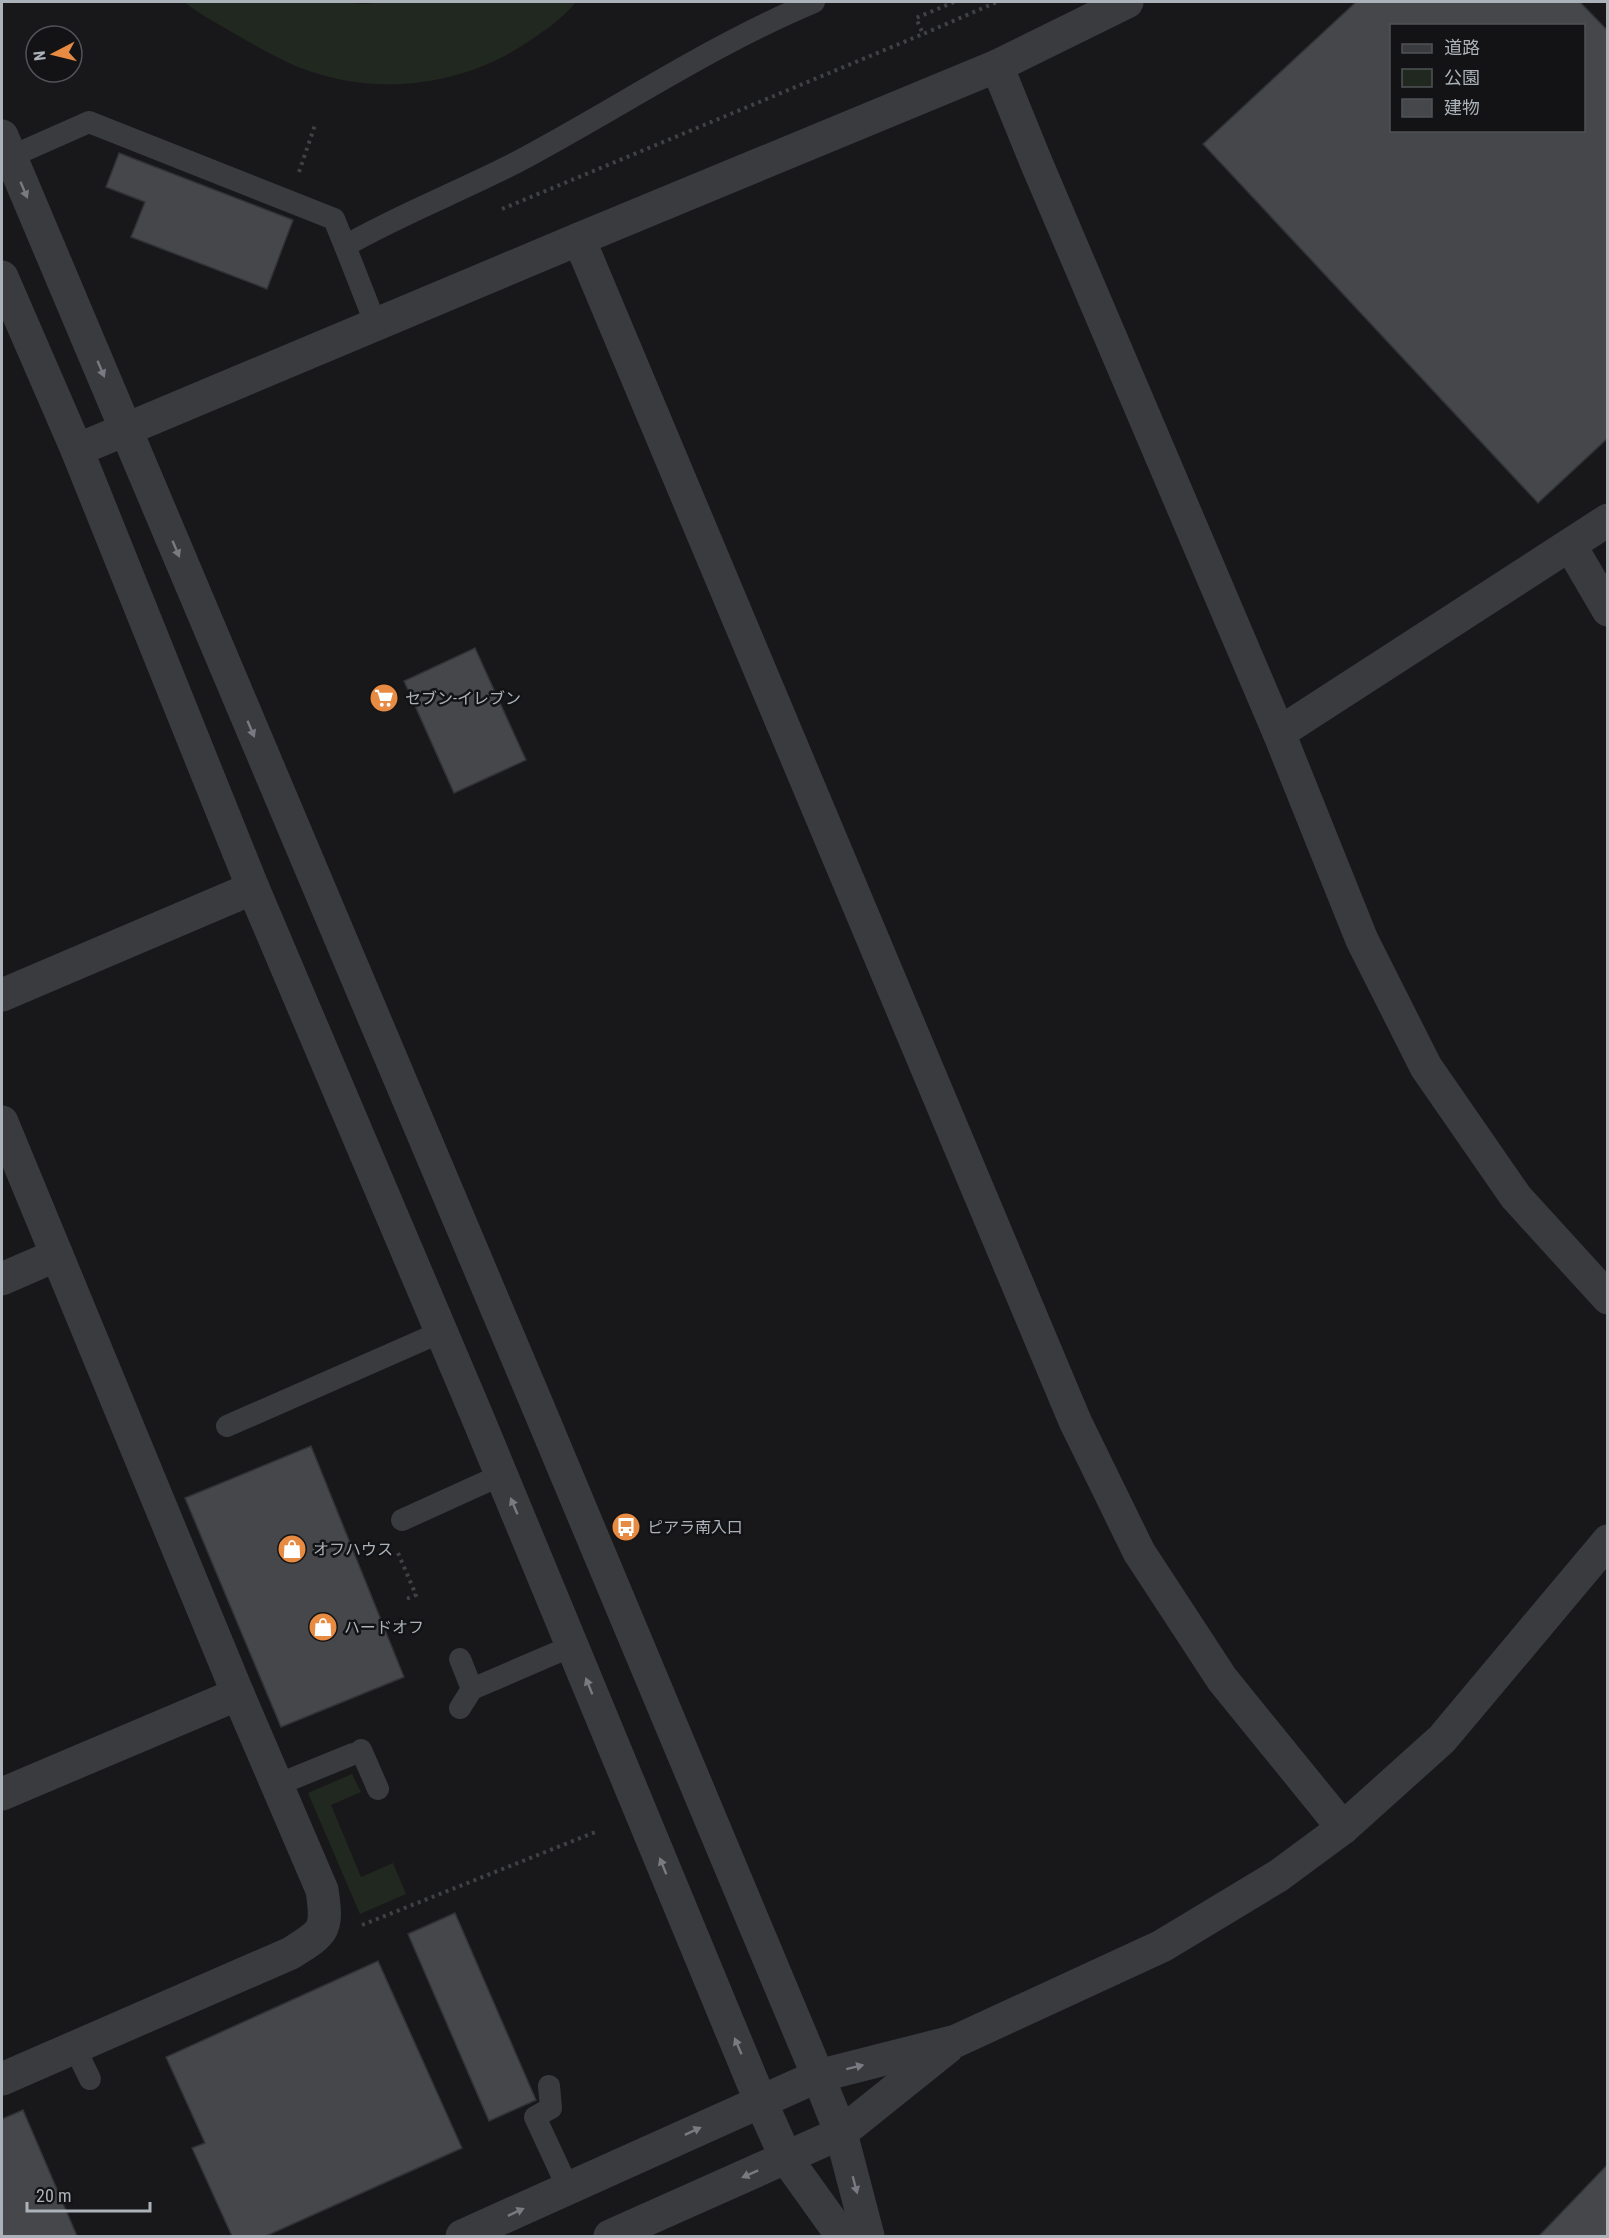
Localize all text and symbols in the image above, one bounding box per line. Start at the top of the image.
north arrow [24,24,84,84]
legend [1390,24,1585,132]
text: 道路 [1444,37,1480,58]
text: N [30,50,50,62]
text: 公園 [1444,67,1480,88]
text: 建物 [1444,97,1480,118]
one-way arrow [20,181,29,198]
one-way arrow [97,360,106,378]
one-way arrow [172,540,181,558]
supermarket icon: セブン-イレブン [368,682,400,714]
place label: セブン-イレブン [405,689,521,708]
one-way arrow [247,720,256,738]
one-way arrow [509,1497,518,1515]
bus stop icon: ピアラ南入口 [610,1511,642,1543]
place label: ピアラ南入口 [647,1518,743,1537]
shop icon: オフハウス [276,1533,308,1565]
place label: オフハウス [313,1540,393,1559]
shop icon: ハードオフ [307,1611,339,1643]
place label: ハードオフ [344,1618,424,1637]
one-way arrow [584,1677,593,1695]
one-way arrow [658,1857,667,1875]
one-way arrow [733,2037,743,2055]
one-way arrow [846,2061,864,2071]
one-way arrow [685,2127,702,2136]
one-way arrow [741,2170,758,2179]
scale bar [27,2175,150,2213]
one-way arrow [850,2176,860,2194]
text: 20 m [36,2185,71,2206]
one-way arrow [507,2208,524,2217]

